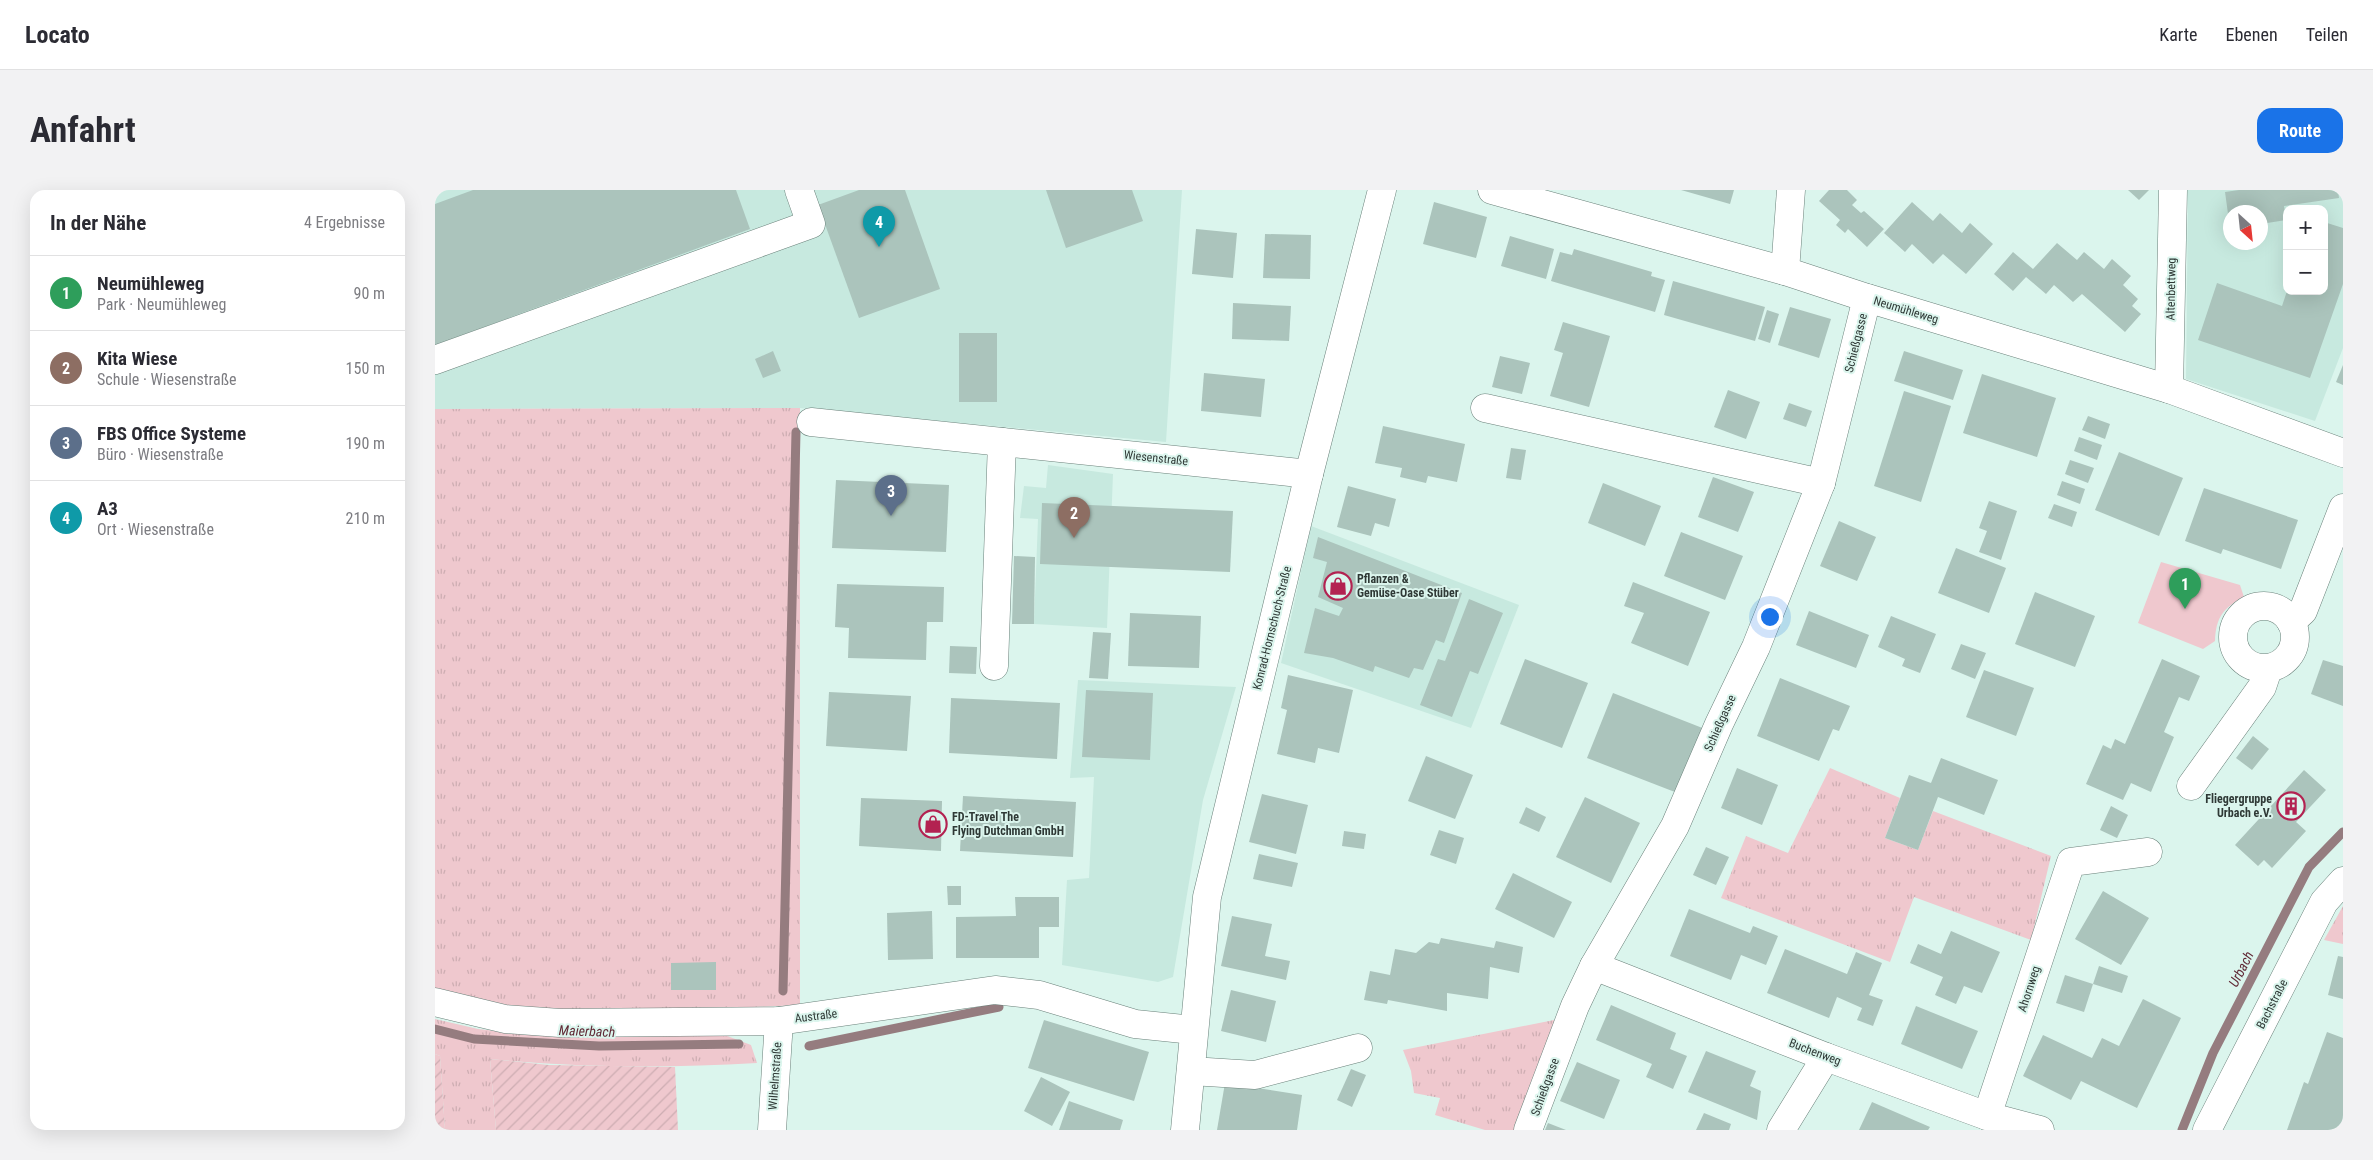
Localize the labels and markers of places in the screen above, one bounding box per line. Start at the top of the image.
pin: 4 [863,206,895,247]
pin: 3 [875,475,907,516]
pin: 2 [1058,497,1090,538]
pin: 1 [2169,568,2201,609]
shop icon: Pflanzen & Gemüse-Oase Stüber [1323,571,1353,601]
place label: Pflanzen & Gemüse-Oase Stüber [1357,572,1459,600]
building icon: Fliegergruppe Urbach e.V. [2276,791,2306,821]
place label: Fliegergruppe Urbach e.V. [2205,792,2272,820]
shop icon: FD-Travel The Flying Dutchman GmbH [918,809,948,839]
place label: FD-Travel The Flying Dutchman GmbH [952,810,1064,838]

